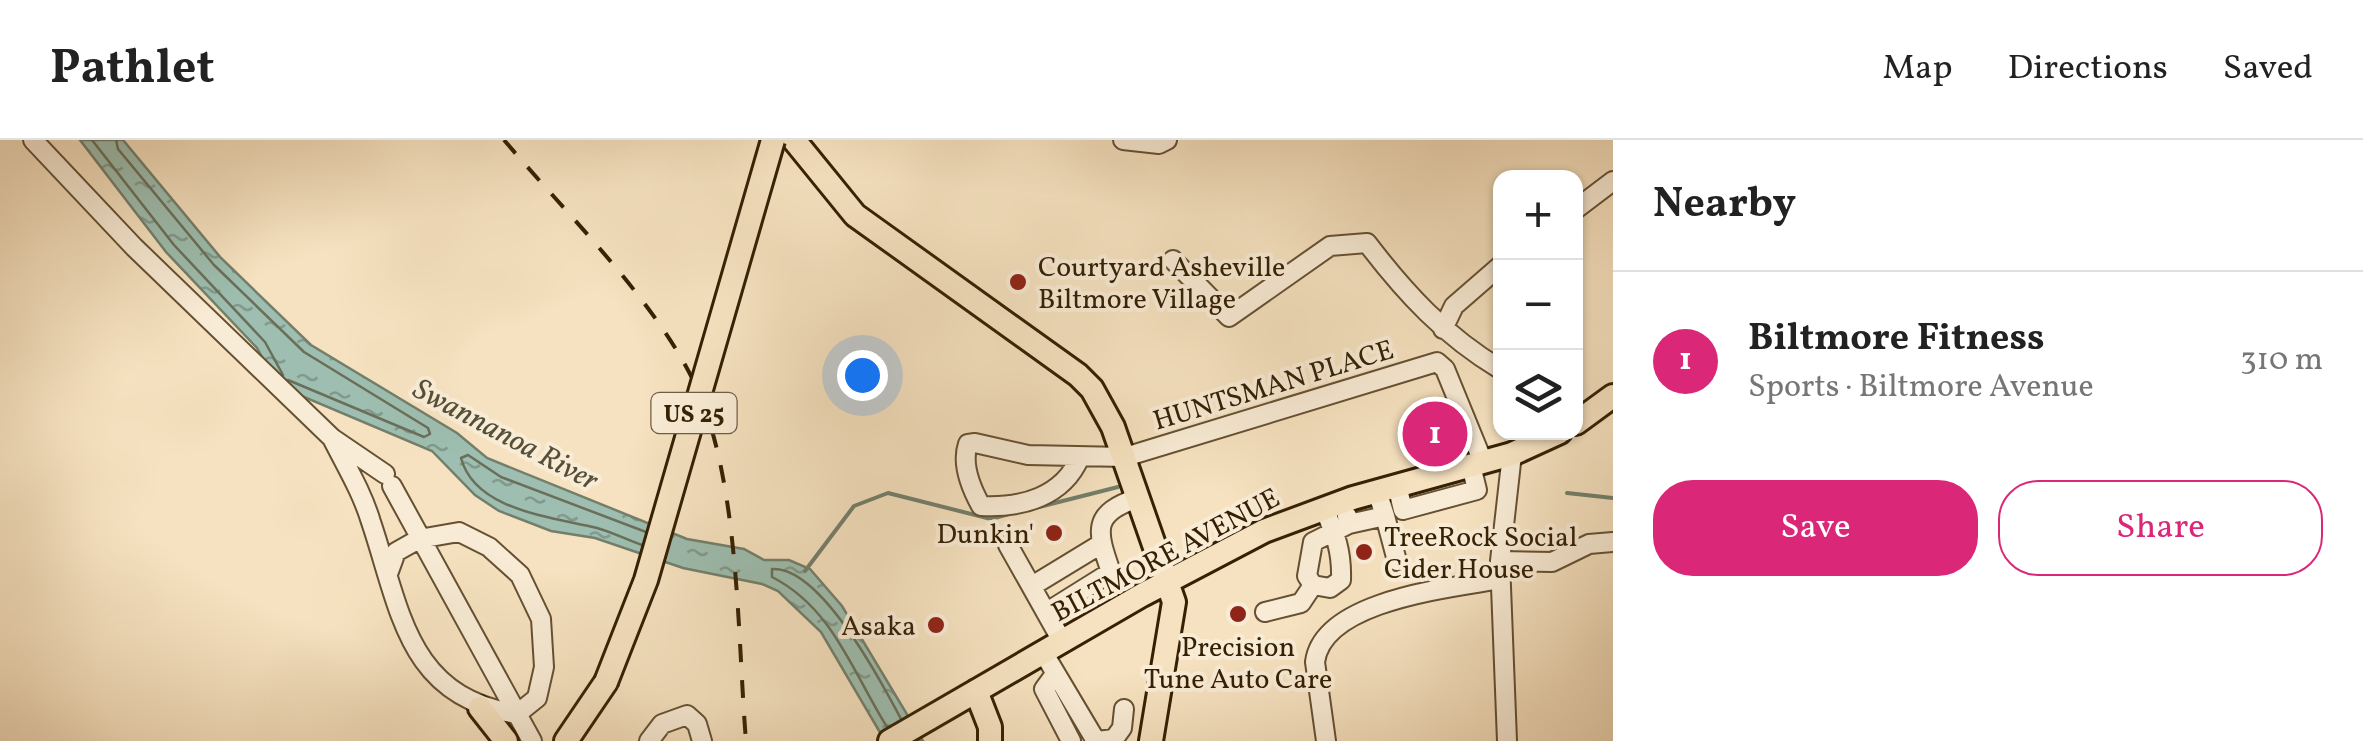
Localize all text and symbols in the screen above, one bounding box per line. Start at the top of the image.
text: Pathlet [50,36,215,103]
text: Map [1882,45,1953,93]
text: Directions [2008,45,2168,93]
text: Saved [2223,45,2313,93]
map controls [1493,170,1583,440]
button: + [1493,170,1583,260]
text: Nearby [1653,176,1796,235]
place label: Courtyard Asheville Biltmore Village [1038,249,1285,320]
button: − [1493,260,1583,350]
marker: Courtyard Asheville Biltmore Village [1007,271,1029,293]
text: Biltmore Fitness [1748,313,2045,366]
street label: HUNTSMAN PLACE [1149,331,1399,442]
text: 1 [1679,339,1692,383]
text: 310 m [2240,339,2323,383]
your location [837,350,888,401]
button: layers [1493,350,1583,440]
text: Sports · Biltmore Avenue [1748,366,2094,410]
water label: Swannanoa River [405,369,606,503]
road number: US 25 [652,393,736,433]
pin: 1 [1402,396,1468,472]
street label: BILTMORE AVENUE [1045,480,1287,633]
button: Save [1653,480,1978,576]
button: Share [1998,480,2323,576]
place label: Dunkin' [937,516,1034,555]
place label: TreeRock Social Cider House [1384,519,1577,590]
marker: Dunkin' [1043,522,1065,544]
marker: TreeRock Social Cider House [1353,541,1375,563]
marker: Precision Tune Auto Care [1227,603,1249,625]
place label: Asaka [841,608,916,647]
marker: Asaka [925,614,947,636]
place label: Precision Tune Auto Care [1144,629,1332,700]

